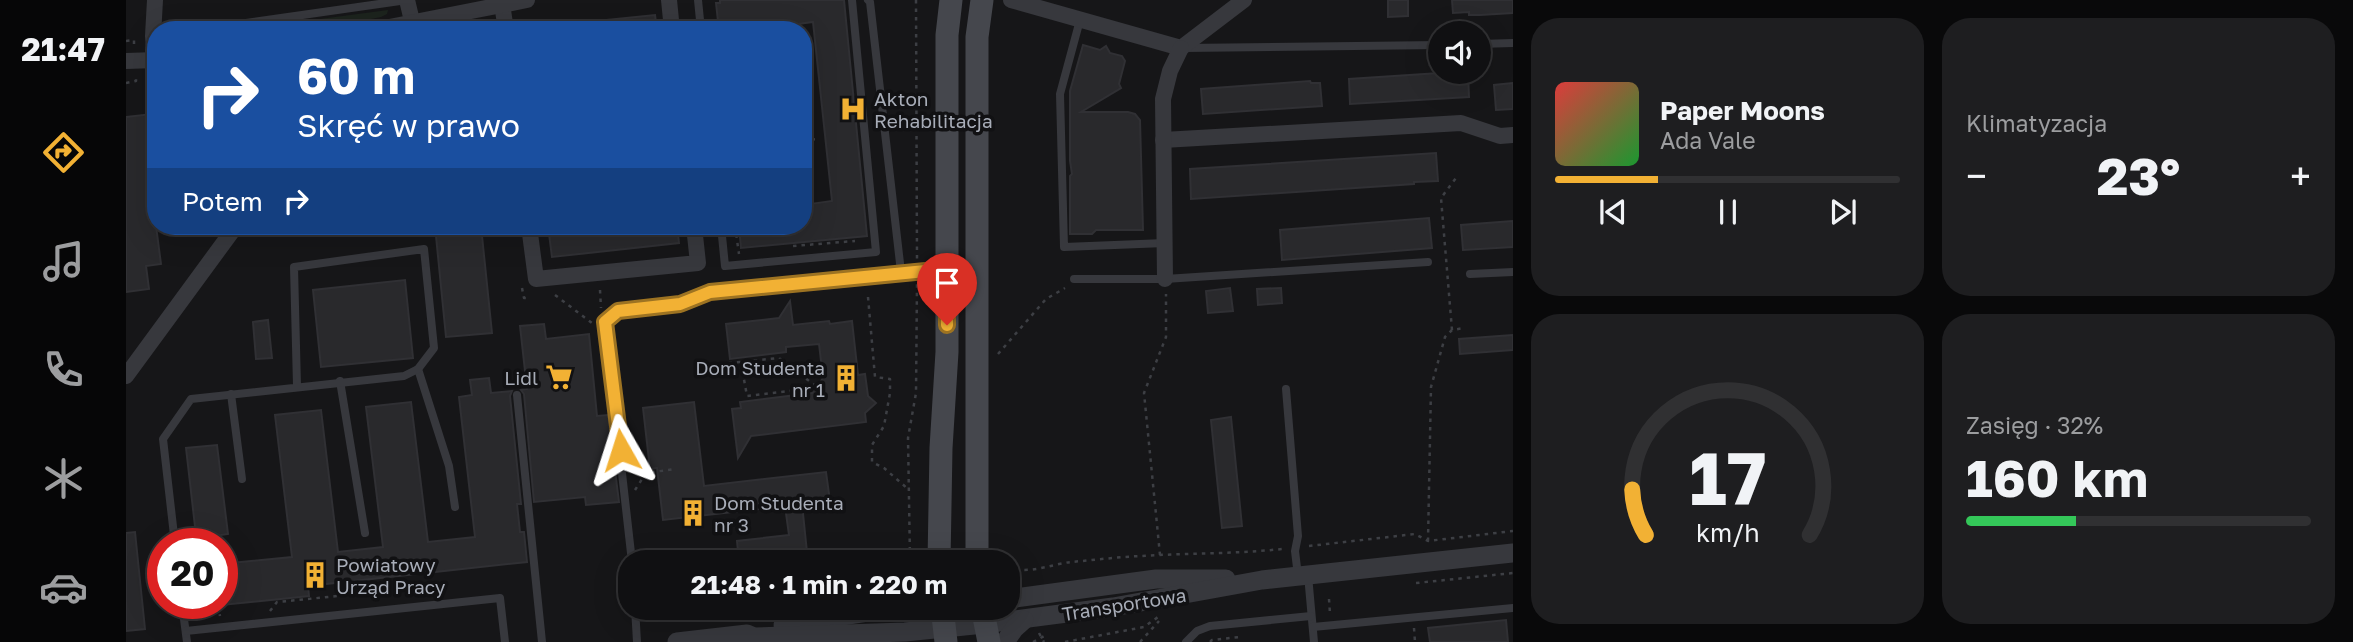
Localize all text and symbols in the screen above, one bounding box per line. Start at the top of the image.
map controls [1428,21,1491,84]
button: sound [1428,21,1491,84]
text: 21:47 [21,30,105,68]
text: 60 m [297,46,415,105]
icon: right [182,49,273,140]
place label: Akton Rehabilitacja [874,87,993,132]
hospital icon: Akton Rehabilitacja [838,94,868,124]
text: Paper Moons [1660,95,1825,126]
text: Skręć w prawo [297,106,520,144]
text: Klimatyzacja [1966,109,2107,137]
text: Ada Vale [1660,126,1756,154]
icon: directions [39,128,88,177]
text: 23° [2097,144,2180,206]
text: − [1966,153,1987,198]
text: + [2290,153,2311,198]
icon: right [277,182,315,220]
text: Potem [182,186,263,217]
icon: previous [1594,193,1632,231]
icon: pause [1709,193,1747,231]
icon: next [1824,193,1862,231]
icon: music [39,237,88,286]
pin [917,253,977,325]
icon: arrive [928,264,966,302]
icon: phone [39,345,88,394]
place label: Dom Studenta nr 1 [695,356,825,401]
supermarket icon: Lidl [544,362,574,392]
building icon: Dom Studenta nr 1 [831,363,861,393]
place label: Lidl [504,366,538,389]
text: Zasięg · 32% [1966,411,2103,439]
position arrow [584,413,658,487]
text: 17 [1689,434,1766,521]
text: 160 km [1966,446,2148,508]
icon: climate [39,454,88,503]
place label: Dom Studenta nr 3 [714,491,844,536]
building icon: Dom Studenta nr 3 [678,498,708,528]
text: km/h [1696,517,1759,548]
speed limit sign: 20 [147,528,238,619]
place label: Powiatowy Urząd Pracy [336,553,446,598]
building icon: Powiatowy Urząd Pracy [300,560,330,590]
icon: car [39,563,88,612]
text: 21:48 · 1 min · 220 m [691,569,947,600]
street label: Transportowa [1060,583,1188,625]

